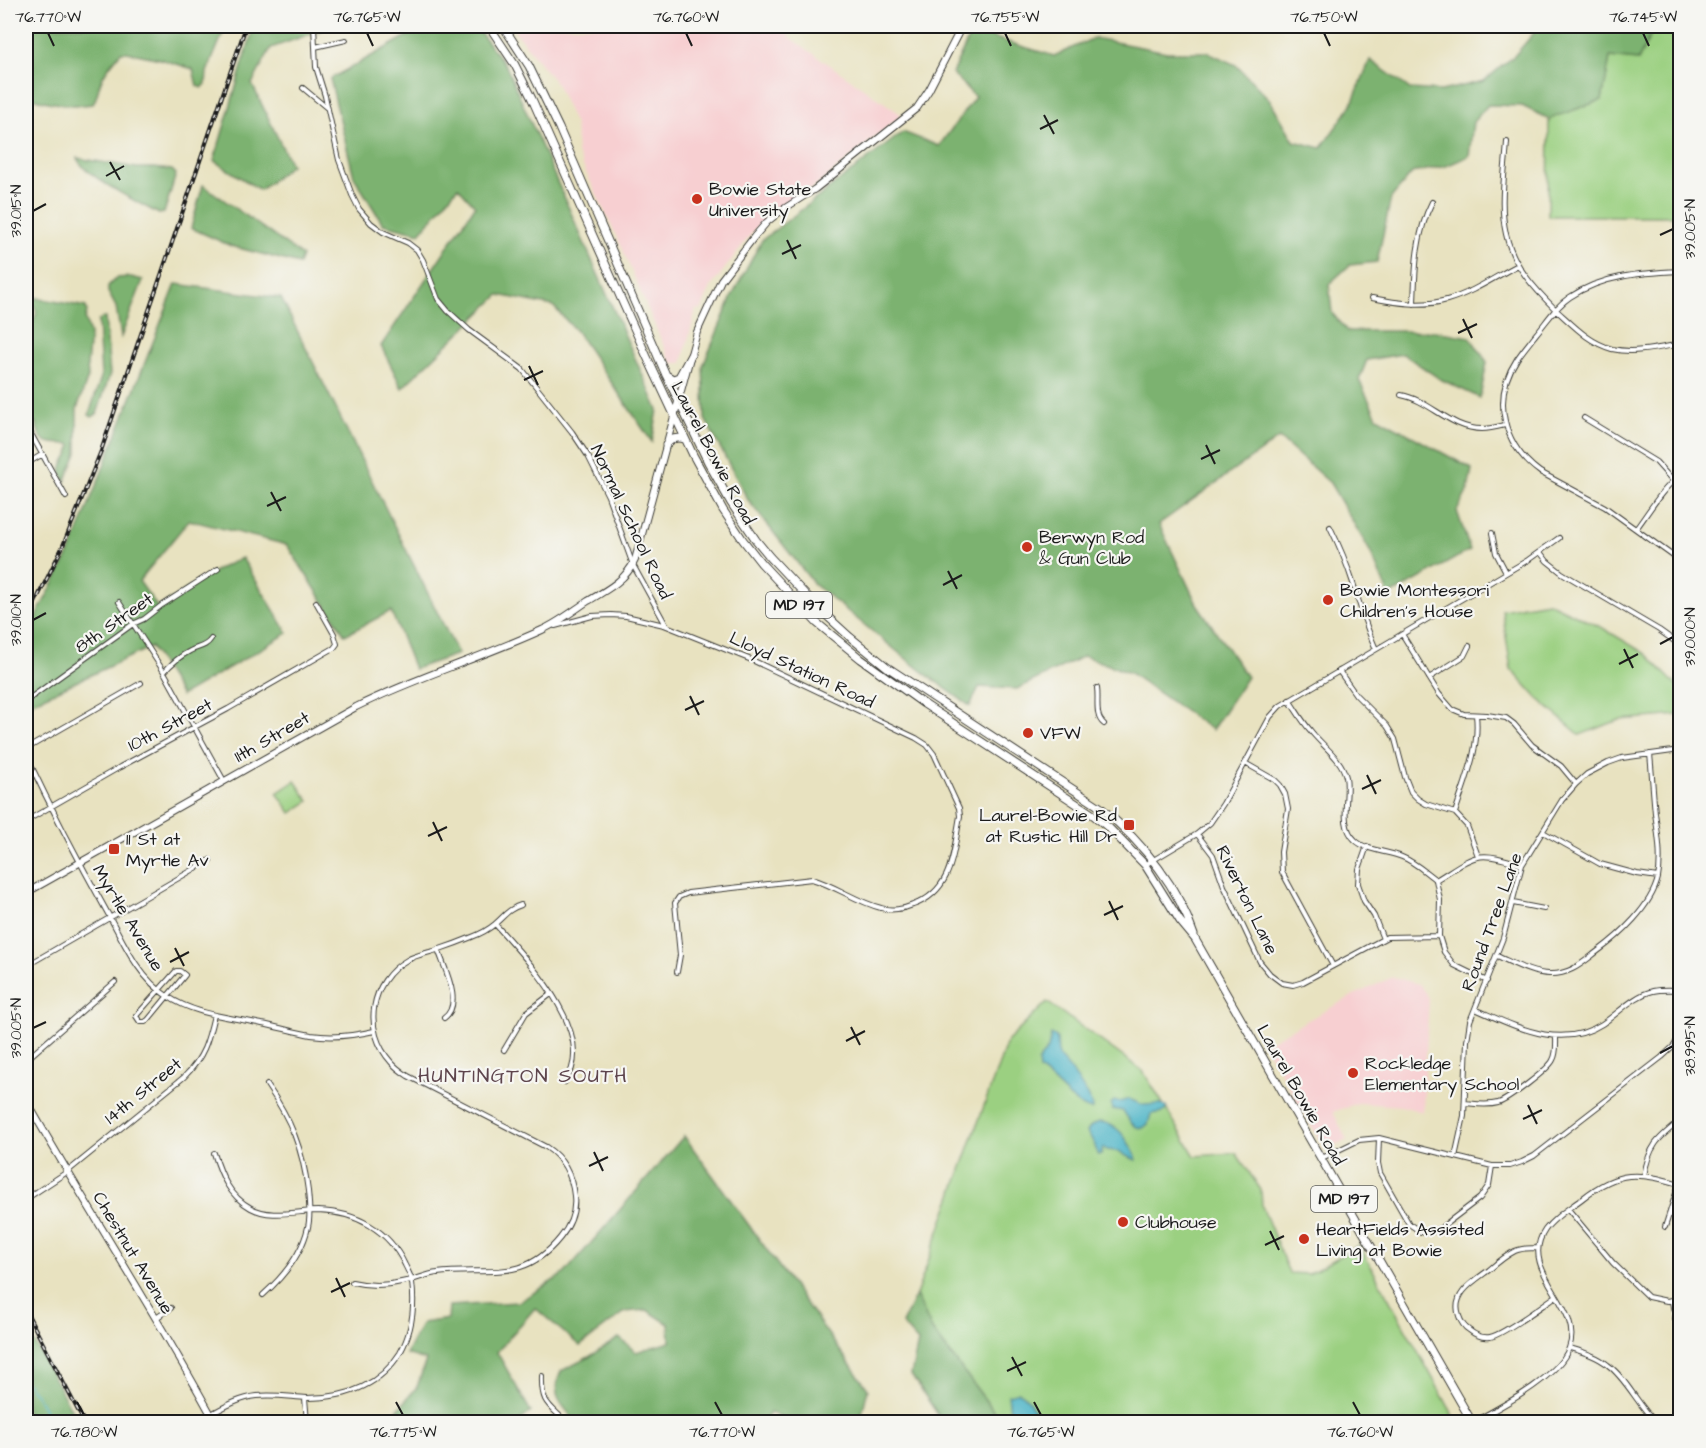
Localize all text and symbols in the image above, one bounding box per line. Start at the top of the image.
text: 76.770°W [15,7,81,28]
text: 76.765°W [333,7,401,28]
text: 76.760°W [653,7,719,28]
text: 76.755°W [971,7,1039,28]
text: 76.750°W [1290,7,1358,28]
text: 76.745°W [1609,7,1677,28]
place label: Bowie State University [709,177,811,224]
text: 39.015°N [6,185,27,237]
marker: Bowie State University [690,192,704,206]
text: 39.005°N [1680,199,1701,259]
street label: Laurel Bowie Road [665,377,761,529]
street label: Normal School Road [584,441,678,603]
place label: Berwyn Rod & Gun Club [1039,525,1144,571]
marker: Berwyn Rod & Gun Club [1020,540,1034,554]
place label: Bowie Montessori Children's House [1340,578,1489,624]
street label: 8th Street [70,586,159,659]
road number: MD 197 [766,592,832,618]
marker: Bowie Montessori Children's House [1321,593,1335,607]
text: 39.010°N [6,594,27,646]
text: 39.000°N [1680,607,1701,667]
street label: Lloyd Station Road [725,625,879,715]
street label: 10th Street [123,692,217,758]
street label: 11th Street [230,705,315,769]
place label: VFW [1040,721,1081,746]
marker: VFW [1021,726,1035,740]
place label: Laurel-Bowie Rd at Rustic Hill Dr [979,803,1117,849]
marker: Laurel-Bowie Rd at Rustic Hill Dr [1122,818,1136,832]
place label: 11 St at Myrtle Av [126,827,209,874]
street label: Riverton Lane [1210,841,1284,959]
marker: 11 St at Myrtle Av [107,842,121,856]
street label: Round Tree Lane [1455,849,1529,995]
street label: Myrtle Avenue [85,860,170,977]
text: 39.005°N [6,998,27,1058]
text: 38.995°N [1680,1016,1701,1076]
street label: Laurel Bowie Road [1250,1020,1352,1170]
street label: 14th Street [99,1051,188,1130]
place label: Rockledge Elementary School [1365,1051,1520,1098]
district label: HUNTINGTON SOUTH [418,1062,628,1090]
marker: Rockledge Elementary School [1346,1066,1360,1080]
road number: MD 197 [1311,1186,1377,1212]
street label: Chestnut Avenue [87,1187,180,1319]
place label: Clubhouse [1135,1210,1217,1235]
marker: Clubhouse [1116,1215,1130,1229]
place label: HeartFields Assisted Living at Bowie [1316,1217,1484,1264]
marker: HeartFields Assisted Living at Bowie [1297,1232,1311,1246]
text: 76.780°W [51,1422,117,1443]
text: 76.775°W [369,1422,437,1443]
text: 76.770°W [689,1422,755,1443]
text: 76.765°W [1007,1422,1075,1443]
text: 76.760°W [1327,1422,1393,1443]

